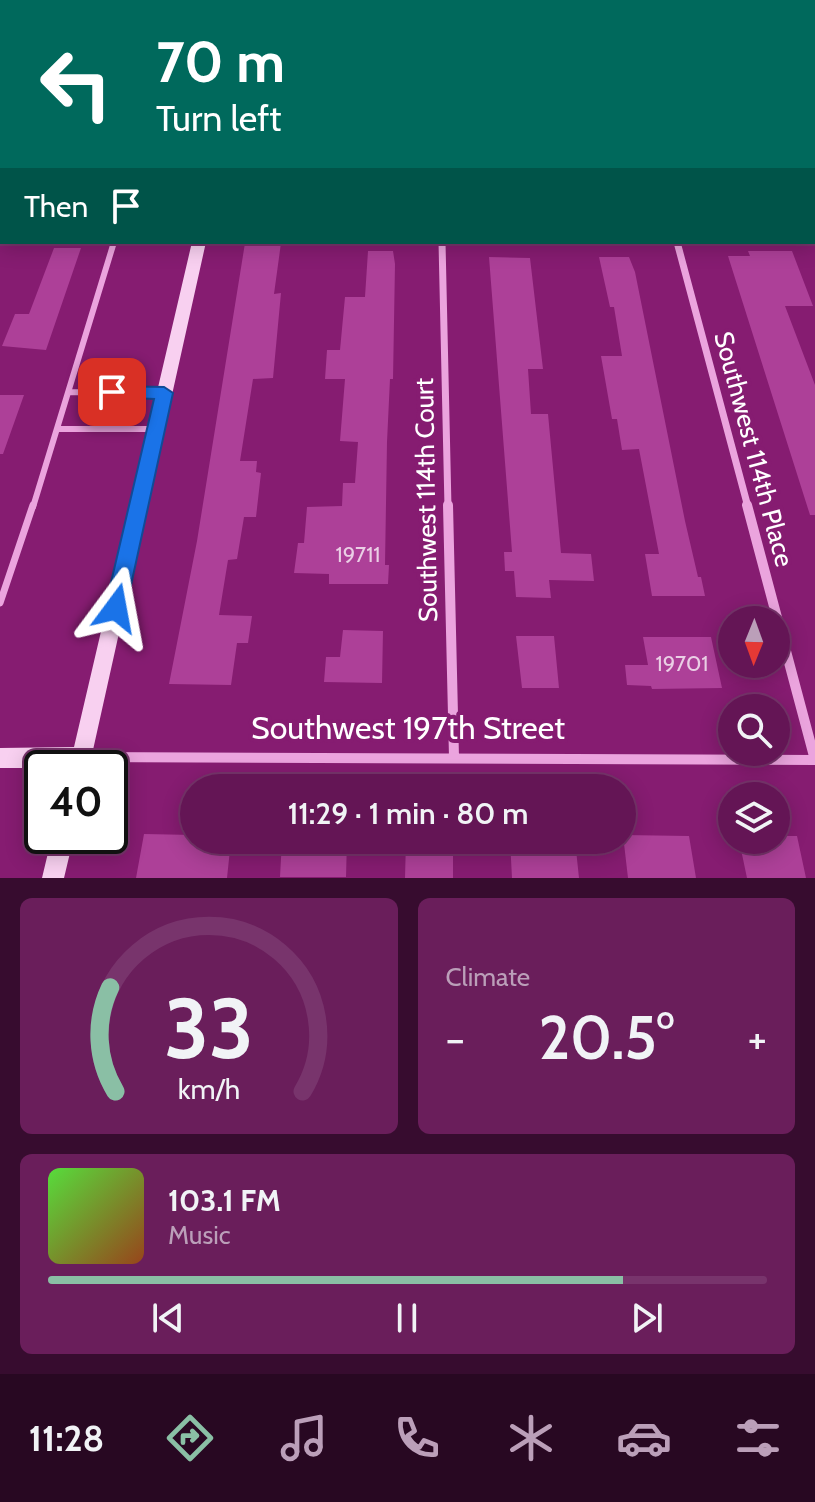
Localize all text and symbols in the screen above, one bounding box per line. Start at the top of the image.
text: 70 m [156,28,285,96]
icon: left [24,32,128,136]
text: Turn left [156,96,281,140]
icon: arrive [104,184,148,228]
text: Then [24,188,88,225]
street label: Southwest 114th Place [707,328,801,570]
pin [78,358,146,426]
icon: arrive [90,370,134,414]
street label: Southwest 114th Court [408,377,444,622]
house number: 19711 [335,541,381,568]
position arrow [74,566,158,650]
north arrow [718,606,790,678]
map controls [718,606,790,854]
house number: 19701 [655,650,709,677]
button: search [718,694,790,766]
street label: Southwest 197th Street [251,708,565,747]
speed limit sign: 40 [24,750,128,854]
button: layers [718,782,790,854]
text: 11:29 · 1 min · 80 m [288,795,528,832]
text: Climate [446,961,530,993]
text: 33 [164,978,254,1079]
text: 20.5° [538,1001,674,1074]
text: − [446,1012,465,1065]
text: + [748,1012,767,1065]
text: km/h [177,1071,240,1106]
text: 103.1 FM [168,1182,281,1219]
text: Music [168,1219,231,1251]
icon: previous [146,1296,190,1340]
icon: pause [385,1296,429,1340]
icon: next [625,1296,669,1340]
icon: directions [162,1410,218,1466]
icon: music [276,1410,332,1466]
icon: phone [389,1410,445,1466]
icon: climate [503,1410,559,1466]
icon: car [616,1410,672,1466]
icon: filters [730,1410,786,1466]
text: 11:28 [29,1416,104,1460]

